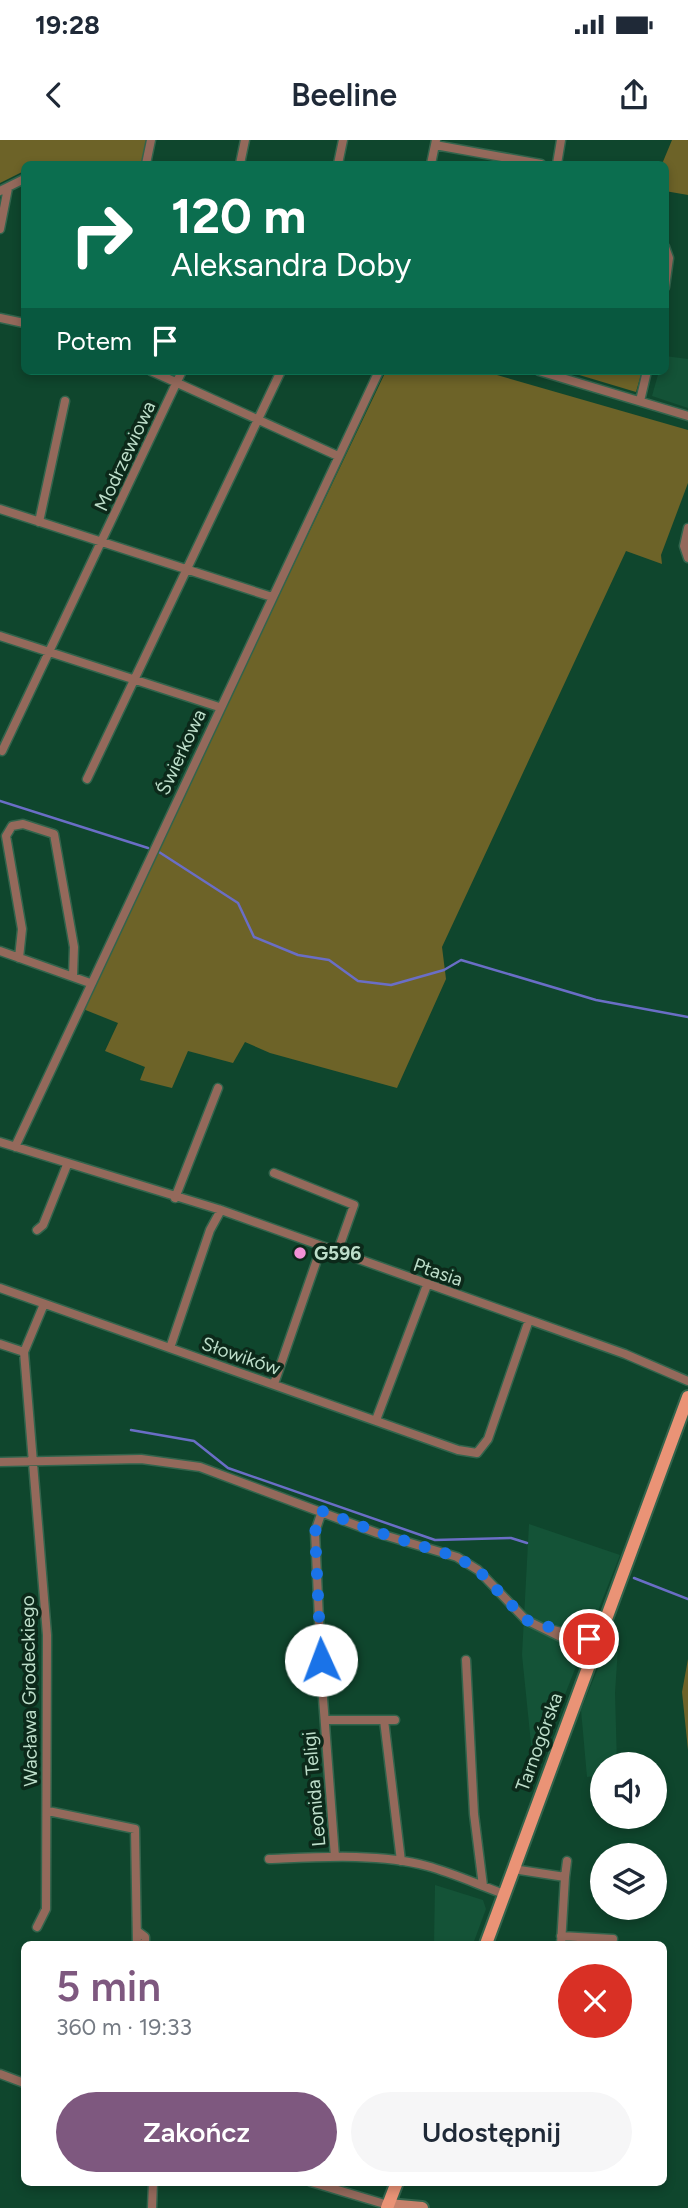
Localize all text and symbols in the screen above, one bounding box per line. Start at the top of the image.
text: 19:28 [35,9,100,41]
icon: back [35,76,73,114]
text: Beeline [291,76,397,114]
icon: share [615,76,653,114]
text: 120 m [171,186,306,245]
icon: right [56,189,147,280]
text: Aleksandra Doby [171,246,411,284]
icon: arrive [146,322,184,360]
text: Potem [56,325,132,357]
street label: Modrzewiowa [90,397,160,515]
street label: Świerkowa [151,705,211,799]
place label: G596 [314,1242,361,1265]
marker: G596 [292,1245,308,1261]
street label: Ptasia [410,1253,466,1291]
street label: Słowików [199,1332,283,1380]
street label: Wacława Grodeckiego [16,1595,42,1787]
pin [559,1609,619,1669]
icon: arrive [570,1620,608,1658]
position arrow [284,1623,358,1697]
street label: Tarnogórska [511,1690,567,1794]
street label: Leonida Teligi [298,1730,330,1848]
map controls [590,1752,667,1920]
button: sound [590,1752,667,1829]
button: layers [590,1843,667,1920]
text: 5 min [56,1961,161,2012]
button: close [558,1964,632,2038]
text: 360 m · 19:33 [56,2013,192,2041]
button: Zakończ [56,2092,337,2172]
button: Udostępnij [351,2092,632,2172]

